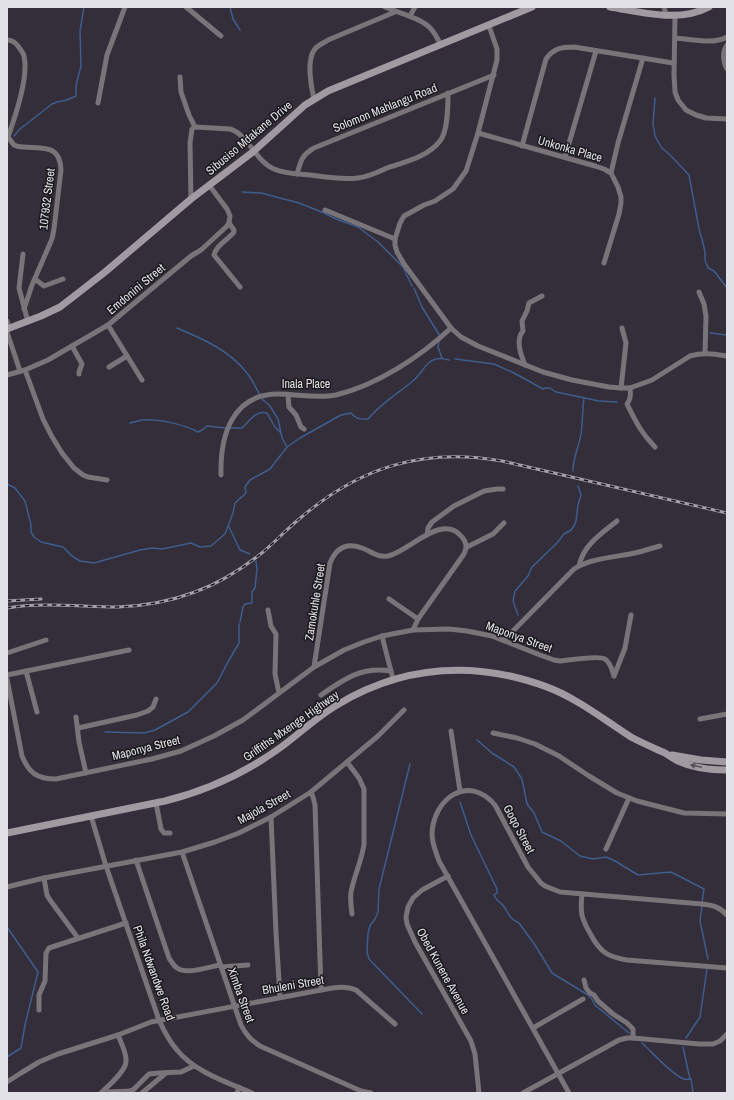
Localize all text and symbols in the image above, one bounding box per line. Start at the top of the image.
street label: Solomon Mahlangu Road [331,80,439,136]
street label: Sibusiso Mdakane Drive [203,97,295,179]
street label: Unkonka Place [536,132,604,166]
street label: 107932 Street [35,167,59,231]
street label: Emdonini Street [104,260,169,318]
street label: Inala Place [282,376,330,392]
street label: Zamokuhle Street [301,562,329,642]
street label: Maponya Street [484,618,555,656]
street label: Griffiths Mxenge Highway [240,687,342,765]
street label: Maponya Street [110,732,182,764]
one-way arrow [690,763,702,769]
street label: Majola Street [235,786,293,828]
street label: Goqo Street [499,802,539,856]
street label: Phila Ndwandwe Road [129,923,179,1023]
street label: Obed Kunene Avenue [413,925,473,1017]
street label: Ximba Street [224,965,258,1025]
street label: Bhuleni Street [261,972,325,998]

